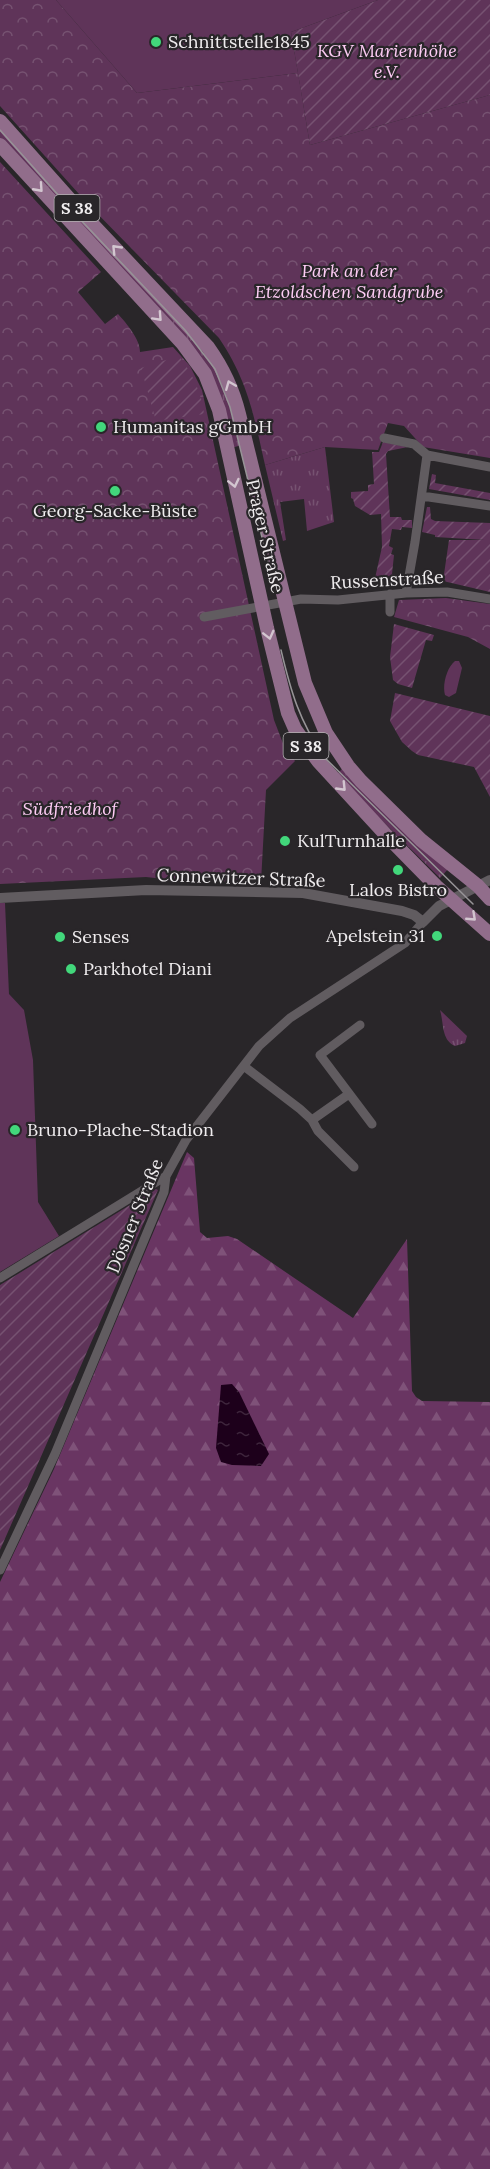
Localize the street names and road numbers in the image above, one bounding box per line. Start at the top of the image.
road number: S 38 [54,195,100,221]
street label: Prager Straße [241,477,290,595]
street label: Russenstraße [330,565,445,594]
road number: S 38 [284,733,328,759]
street label: Connewitzer Straße [156,863,326,892]
street label: Dösner Straße [101,1155,168,1276]

